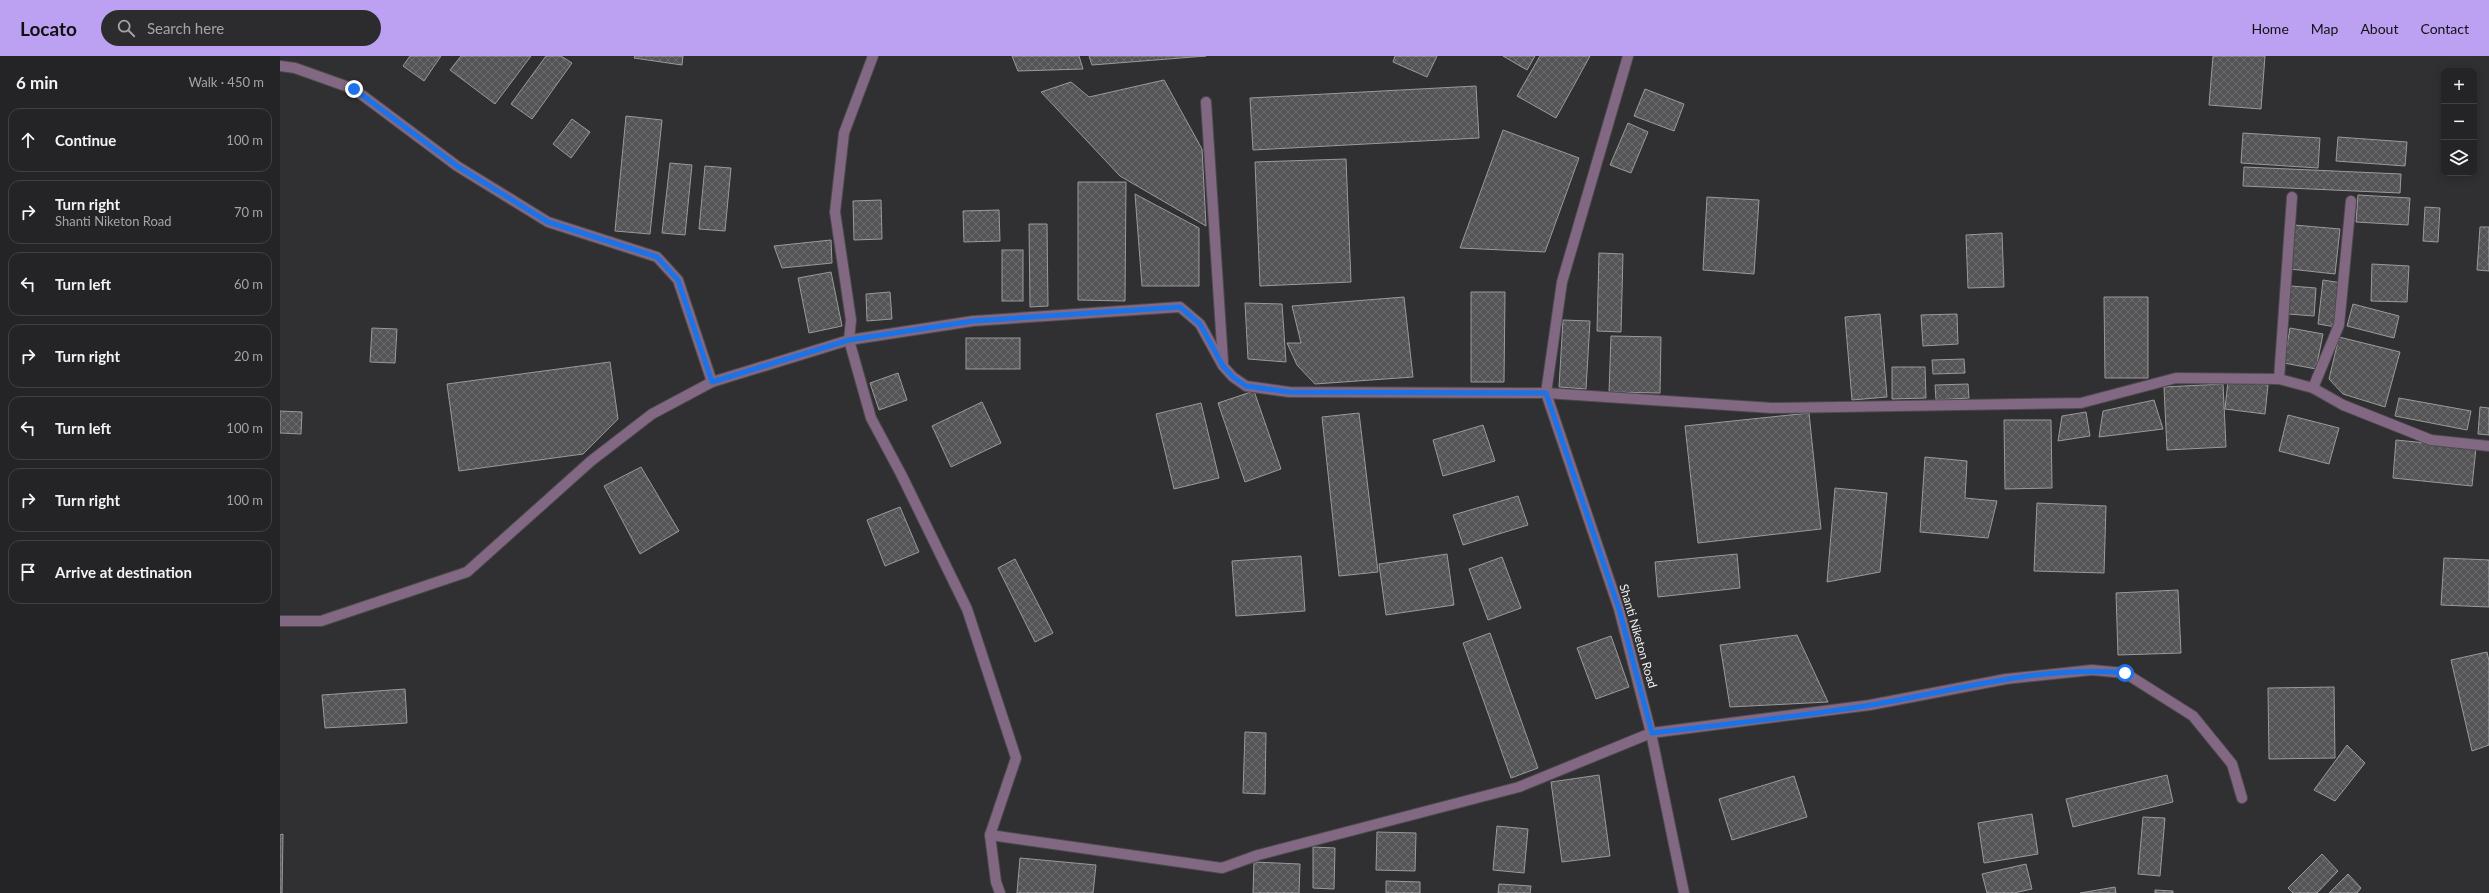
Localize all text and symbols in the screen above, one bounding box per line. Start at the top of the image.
search box [101,10,381,46]
text: Locato [20,17,77,40]
icon: search [115,17,137,39]
text: Search here [147,19,224,37]
text: Home [2251,20,2289,37]
text: Map [2311,20,2338,37]
text: About [2360,20,2398,37]
text: Contact [2420,20,2469,37]
map controls [2441,68,2477,176]
button: + [2441,68,2477,104]
text: 6 min [16,72,58,93]
text: Walk · 450 m [188,74,264,90]
route end [345,80,363,98]
button: − [2441,104,2477,140]
icon: ahead [17,129,39,151]
text: Continue [55,131,116,149]
text: 100 m [226,132,263,148]
button: layers [2441,140,2477,176]
text: Turn right [55,195,120,213]
icon: right [17,201,39,223]
text: 70 m [234,204,263,220]
text: Shanti Niketon Road [55,213,172,229]
icon: left [17,273,39,295]
text: Turn left [55,275,111,293]
text: 60 m [234,276,263,292]
icon: right [17,345,39,367]
text: Turn right [55,347,120,365]
text: 20 m [234,348,263,364]
icon: left [17,417,39,439]
text: Turn left [55,419,111,437]
text: 100 m [226,420,263,436]
icon: right [17,489,39,511]
text: Turn right [55,491,120,509]
text: 100 m [226,492,263,508]
icon: arrive [17,561,39,583]
text: Arrive at destination [55,563,192,581]
street label: Shanti Niketon Road [1616,582,1661,690]
route start [2116,664,2134,682]

